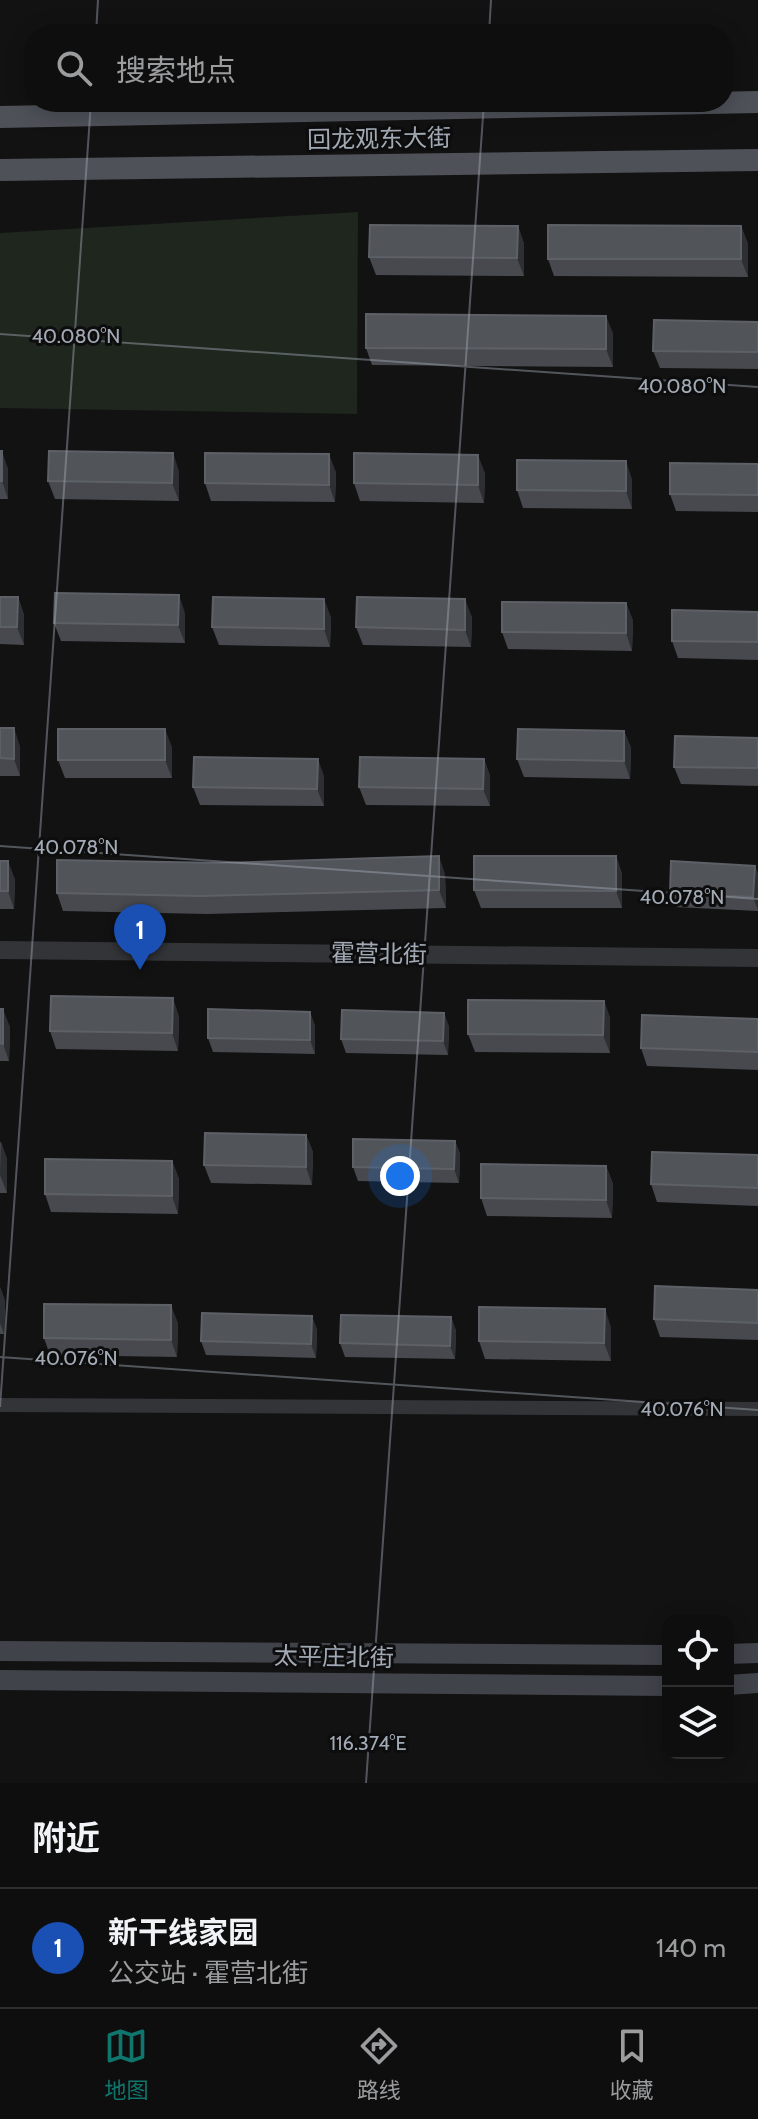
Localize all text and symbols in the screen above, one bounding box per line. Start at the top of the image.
search box [24,24,734,112]
icon: search [52,46,96,90]
text: 搜索地点 [116,52,236,89]
street label: 回龙观东大街 [307,123,451,154]
text: 40.080°N [32,324,120,348]
text: 40.080°N [638,374,726,398]
text: 40.078°N [34,835,118,859]
text: 40.078°N [640,885,724,909]
pin: 1 [114,904,166,970]
street label: 霍营北街 [331,938,427,969]
your location [380,1156,420,1196]
text: 40.076°N [34,1346,118,1370]
text: 40.076°N [640,1397,724,1421]
map controls [662,1615,734,1759]
button: locate [662,1615,734,1687]
street label: 太平庄北街 [274,1641,394,1672]
button: layers [662,1687,734,1759]
text: 116.374°E [330,1731,406,1755]
text: 附近 [32,1817,100,1859]
text: 新干线家园 [108,1914,258,1951]
text: 1 [53,1932,63,1964]
text: 140 m [656,1932,726,1964]
text: 公交站 · 霍营北街 [108,1957,308,1989]
tab: 地图 [104,2024,148,2104]
tab: 路线 [357,2024,401,2104]
tab: 收藏 [610,2024,654,2104]

